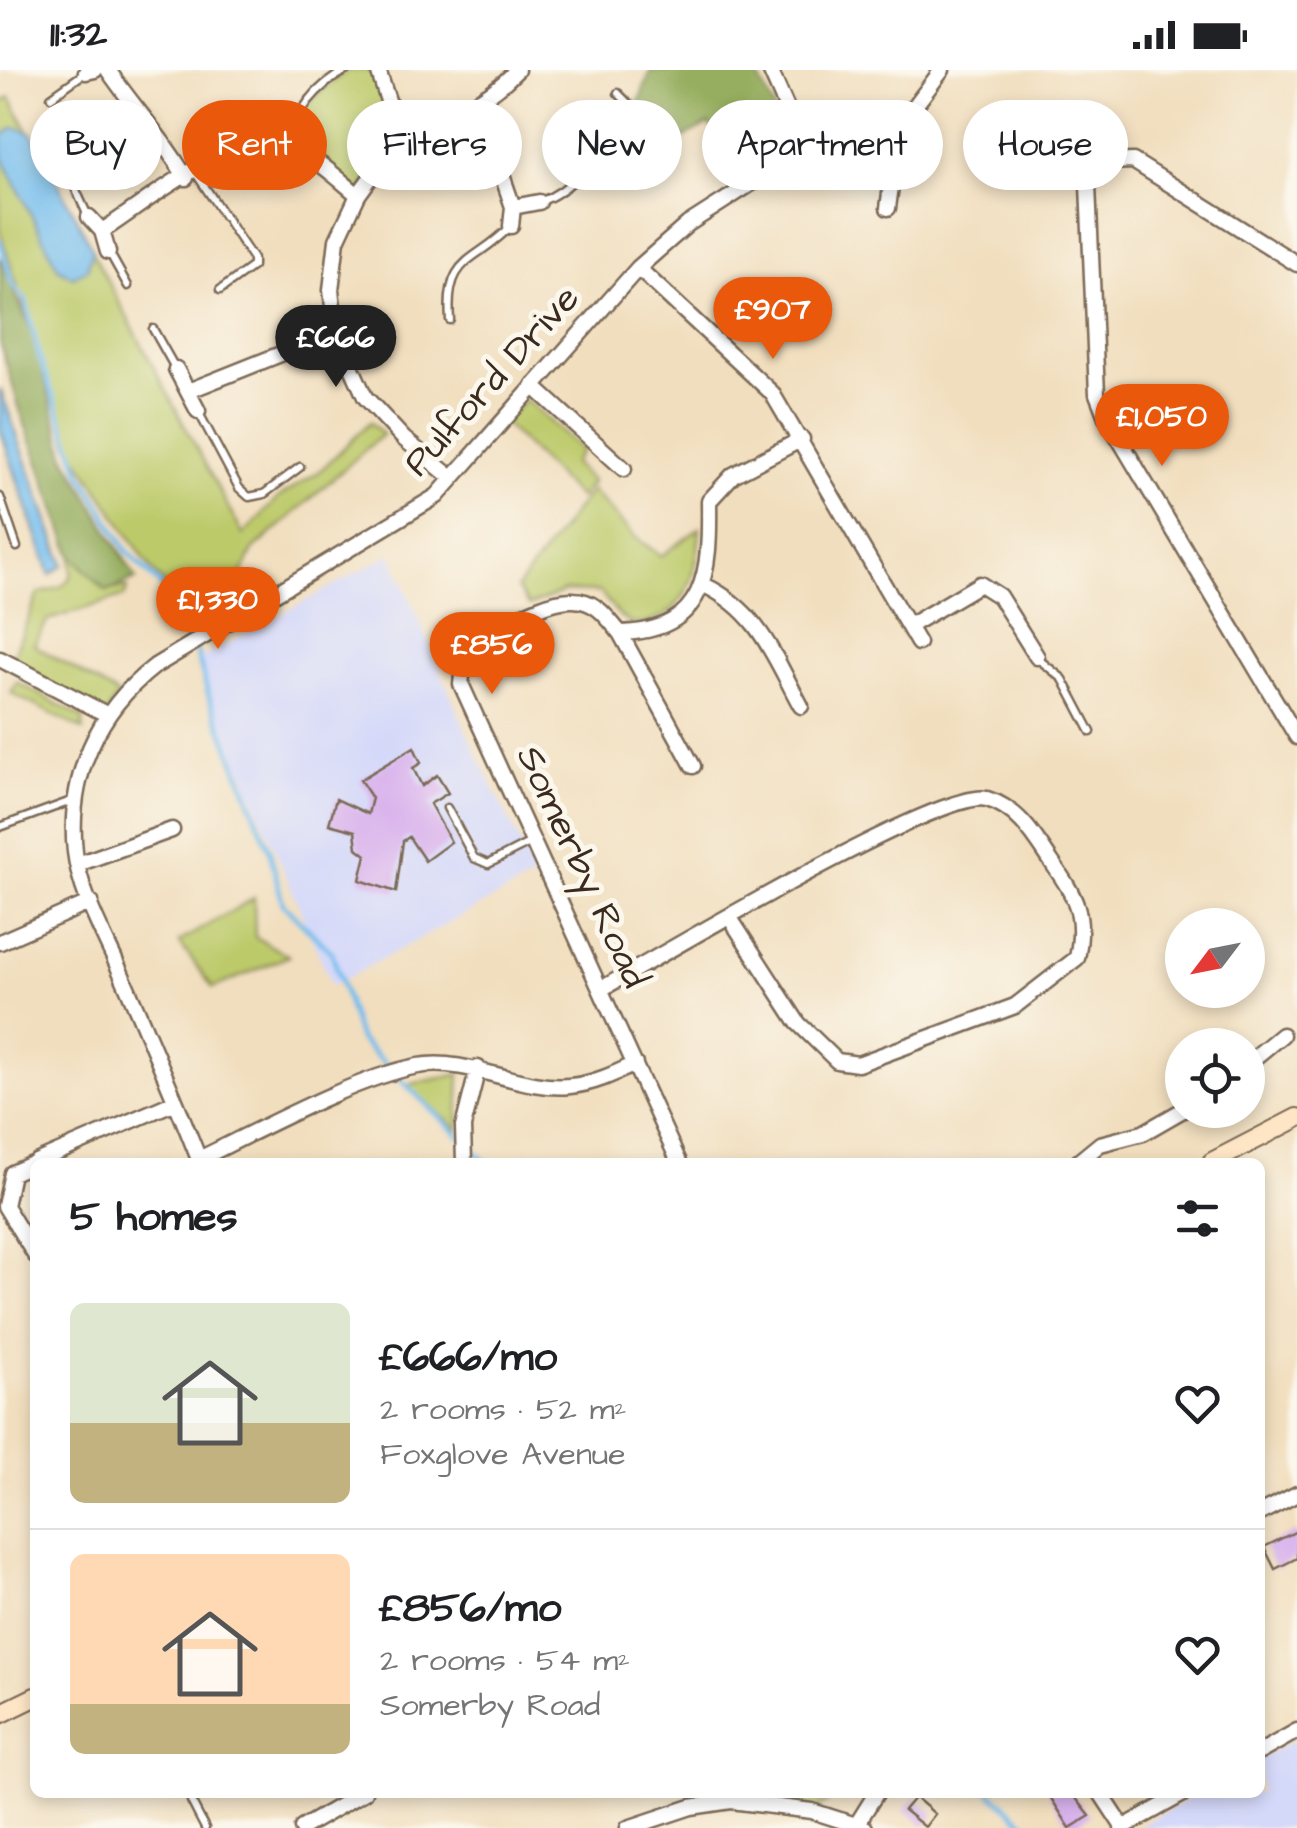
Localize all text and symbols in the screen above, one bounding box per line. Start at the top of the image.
text: 11:32 [50,9,107,61]
chip: Buy [30,100,162,190]
chip: Rent [182,100,327,190]
chip: Filters [347,100,522,190]
chip: New [542,100,682,190]
chip: Apartment [702,100,943,190]
chip: House [963,100,1128,190]
street label: Pulford Drive [392,274,592,488]
pin: £907 [714,277,832,362]
text: £907 [735,287,811,332]
pin: £666 [277,305,395,390]
text: £666 [297,315,375,360]
pin: £1,050 [1081,384,1243,469]
text: £1,050 [1117,394,1207,439]
pin: £1,330 [137,567,299,652]
text: £1,330 [178,577,258,622]
pin: £856 [433,612,551,697]
text: £856 [452,622,532,667]
street label: Somerby Road [502,737,661,997]
north arrow [1165,908,1265,1008]
map controls [1165,908,1265,1128]
button: locate [1165,1028,1265,1128]
text: 5 homes [70,1189,237,1247]
icon: filters [1170,1191,1225,1246]
text: £666/mo [380,1329,557,1387]
icon: home [150,1343,270,1463]
icon: heart [1170,1376,1225,1431]
text: 2 rooms · 52 m² [380,1387,627,1432]
text: Foxglove Avenue [380,1432,625,1477]
text: £856/mo [380,1580,561,1638]
icon: home [150,1594,270,1714]
icon: heart [1170,1627,1225,1682]
text: 2 rooms · 54 m² [380,1638,630,1683]
text: Somerby Road [380,1683,600,1728]

